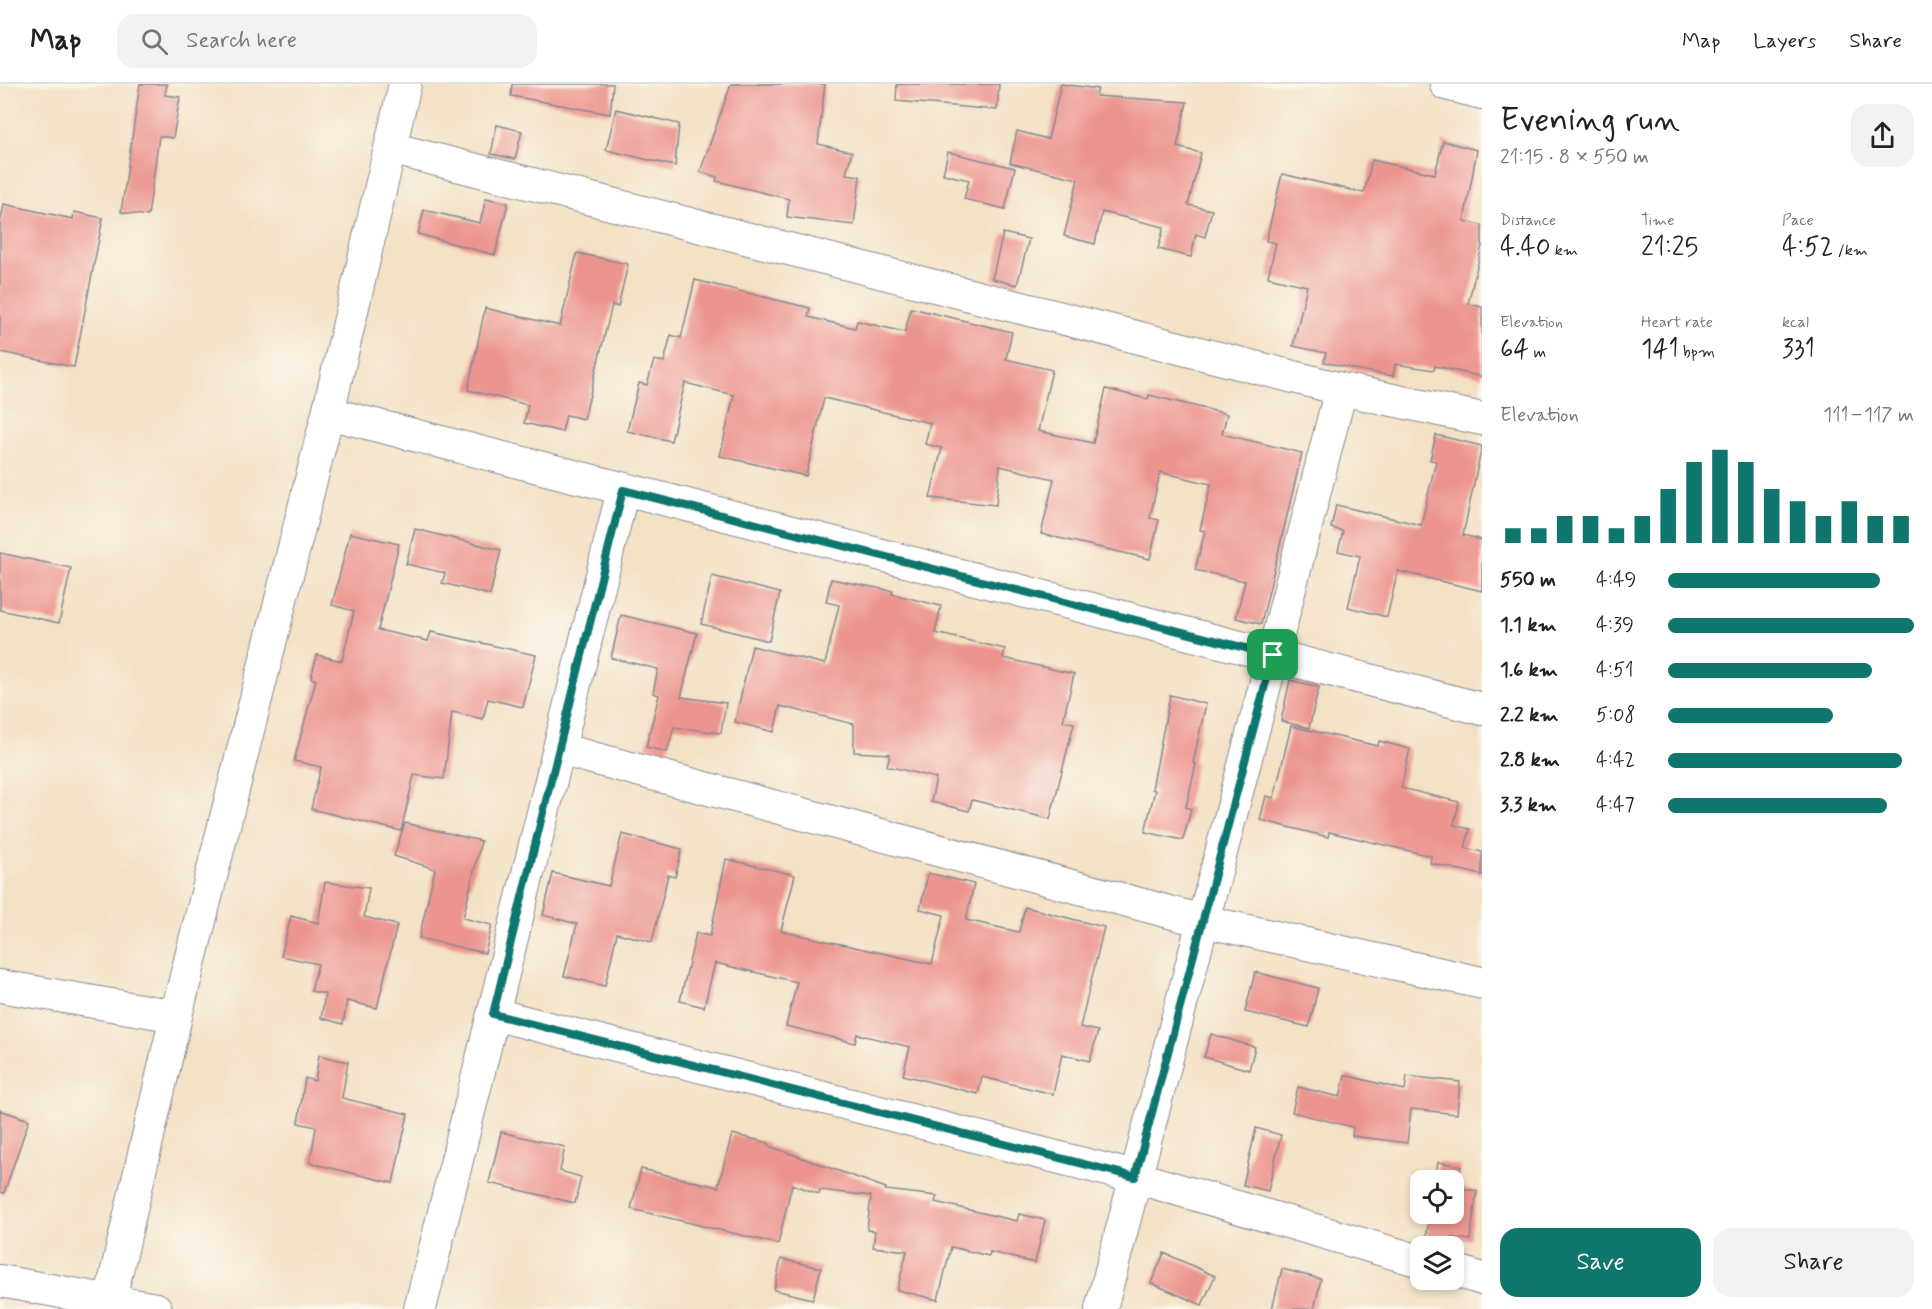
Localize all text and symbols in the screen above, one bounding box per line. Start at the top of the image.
search box [117,14,537,68]
text: Map [30,23,81,60]
icon: search [138,25,171,58]
text: Search here [186,27,297,55]
text: Map [1682,27,1720,55]
text: Layers [1753,27,1816,55]
text: Share [1849,27,1902,55]
text: Evening run [1500,99,1680,143]
button: share [1851,104,1914,167]
text: 21:15 · 8 × 550 m [1500,144,1649,171]
text: Distance [1500,210,1556,231]
text: Time [1641,210,1675,231]
text: Pace [1782,210,1814,231]
text: 4.40 [1500,231,1551,265]
text: 21:25 [1641,231,1698,265]
text: 4:52 [1782,231,1833,265]
text: km [1551,240,1578,261]
text: /km [1833,240,1868,261]
text: Elevation [1500,312,1563,333]
text: Heart rate [1641,312,1713,333]
text: kcal [1782,312,1809,333]
text: 64 [1500,333,1529,367]
text: 141 [1641,333,1679,367]
text: 331 [1782,333,1815,367]
text: m [1529,342,1546,363]
text: bpm [1679,342,1715,363]
text: Elevation [1500,402,1579,429]
text: 111–117 m [1823,402,1914,429]
text: 550 m [1500,567,1556,594]
text: 4:49 [1596,567,1637,594]
text: 1.1 km [1500,612,1557,639]
text: 4:39 [1596,612,1634,639]
pin [1247,629,1298,680]
icon: arrive [1256,638,1289,671]
text: 1.6 km [1500,657,1558,684]
text: 4:51 [1596,657,1634,684]
text: 2.2 km [1500,702,1558,729]
text: 5:08 [1596,702,1635,729]
text: 2.8 km [1500,747,1560,774]
text: 4:42 [1596,747,1635,774]
text: 3.3 km [1500,792,1557,819]
text: 4:47 [1596,792,1635,819]
map controls [1410,1170,1464,1290]
button: locate [1410,1170,1464,1224]
button: Save [1500,1228,1701,1297]
button: Share [1713,1228,1914,1297]
button: layers [1410,1236,1464,1290]

